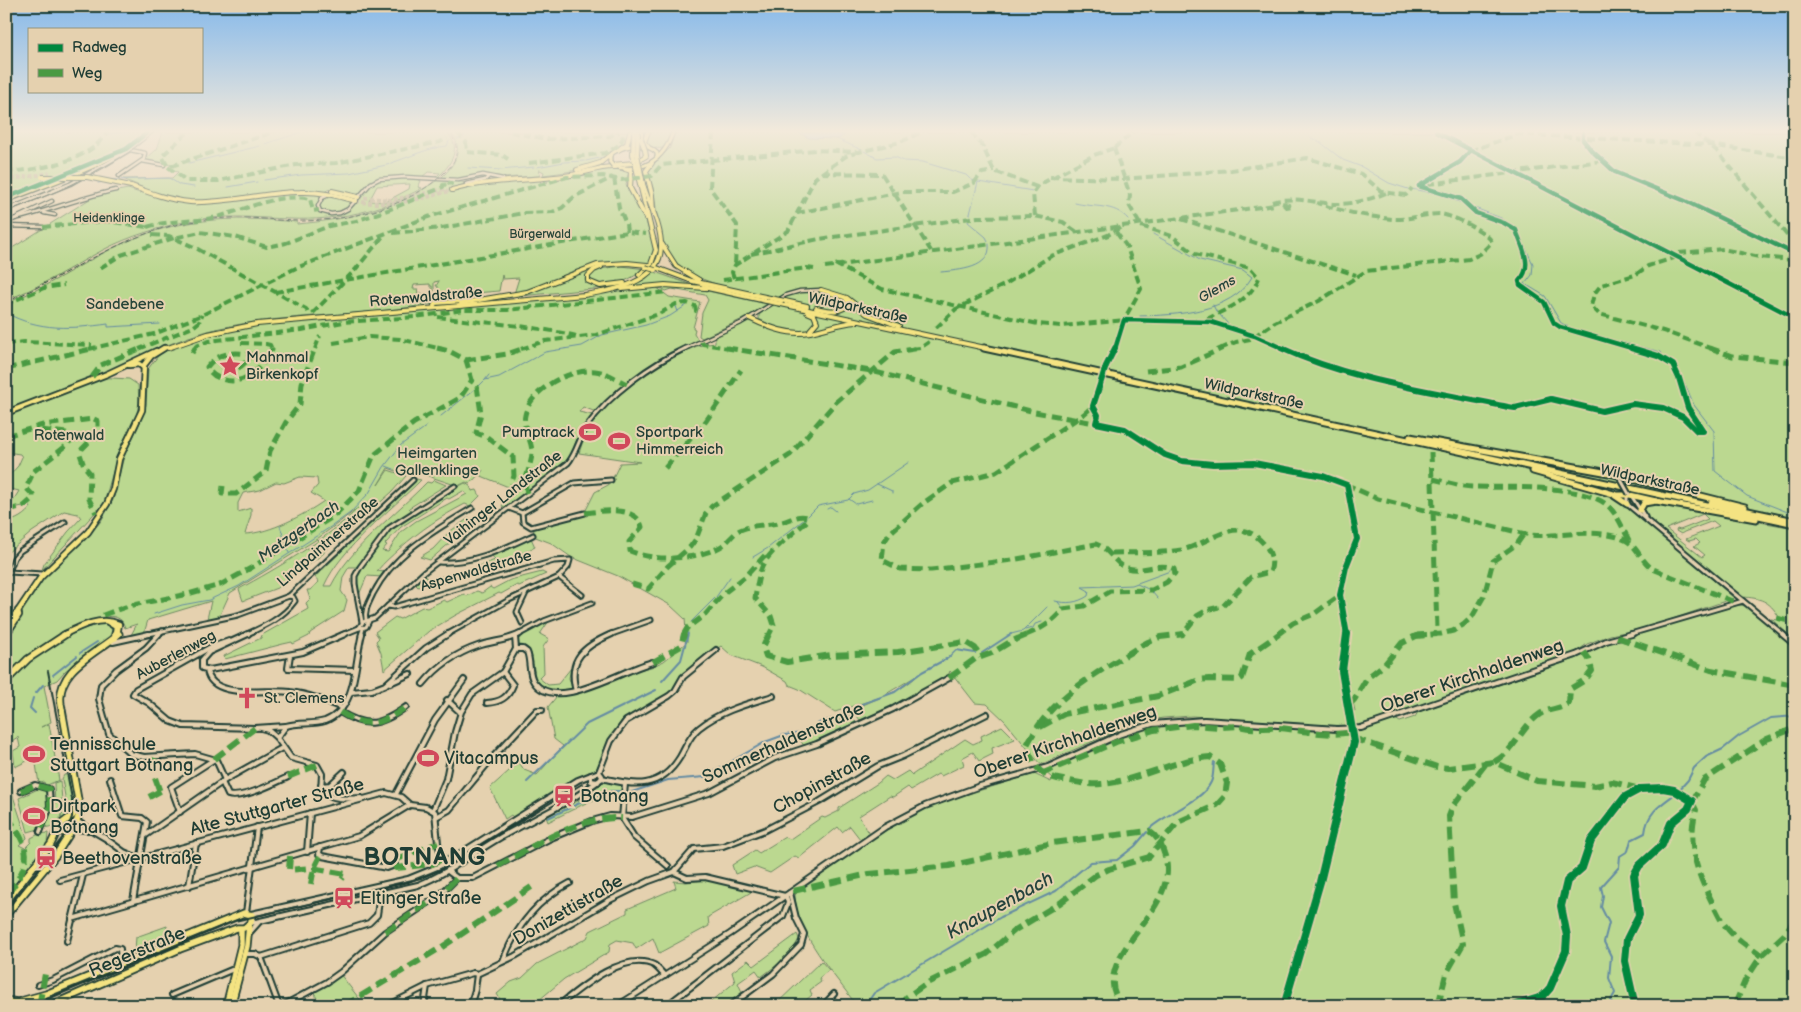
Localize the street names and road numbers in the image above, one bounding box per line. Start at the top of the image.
street label: Rotenwaldstraße [369,283,484,311]
street label: Wildparkstraße [807,288,910,328]
street label: Wildparkstraße [1203,374,1306,414]
street label: Vaihinger Landstraße [440,446,566,550]
street label: Wildparkstraße [1599,460,1702,500]
street label: Lindpaintnerstraße [273,493,383,591]
street label: Aspenwaldstraße [418,546,534,596]
street label: Auberlenweg [133,626,219,684]
street label: Oberer Kirchhaldenweg [1378,635,1566,717]
street label: Sommerhaldenstraße [699,698,867,788]
street label: Oberer Kirchhaldenweg [971,701,1159,783]
street label: Chopinstraße [769,747,875,819]
street label: Alte Stuttgarter Straße [188,774,367,840]
street label: Donizettistraße [509,870,627,950]
street label: Regerstraße [86,922,189,982]

